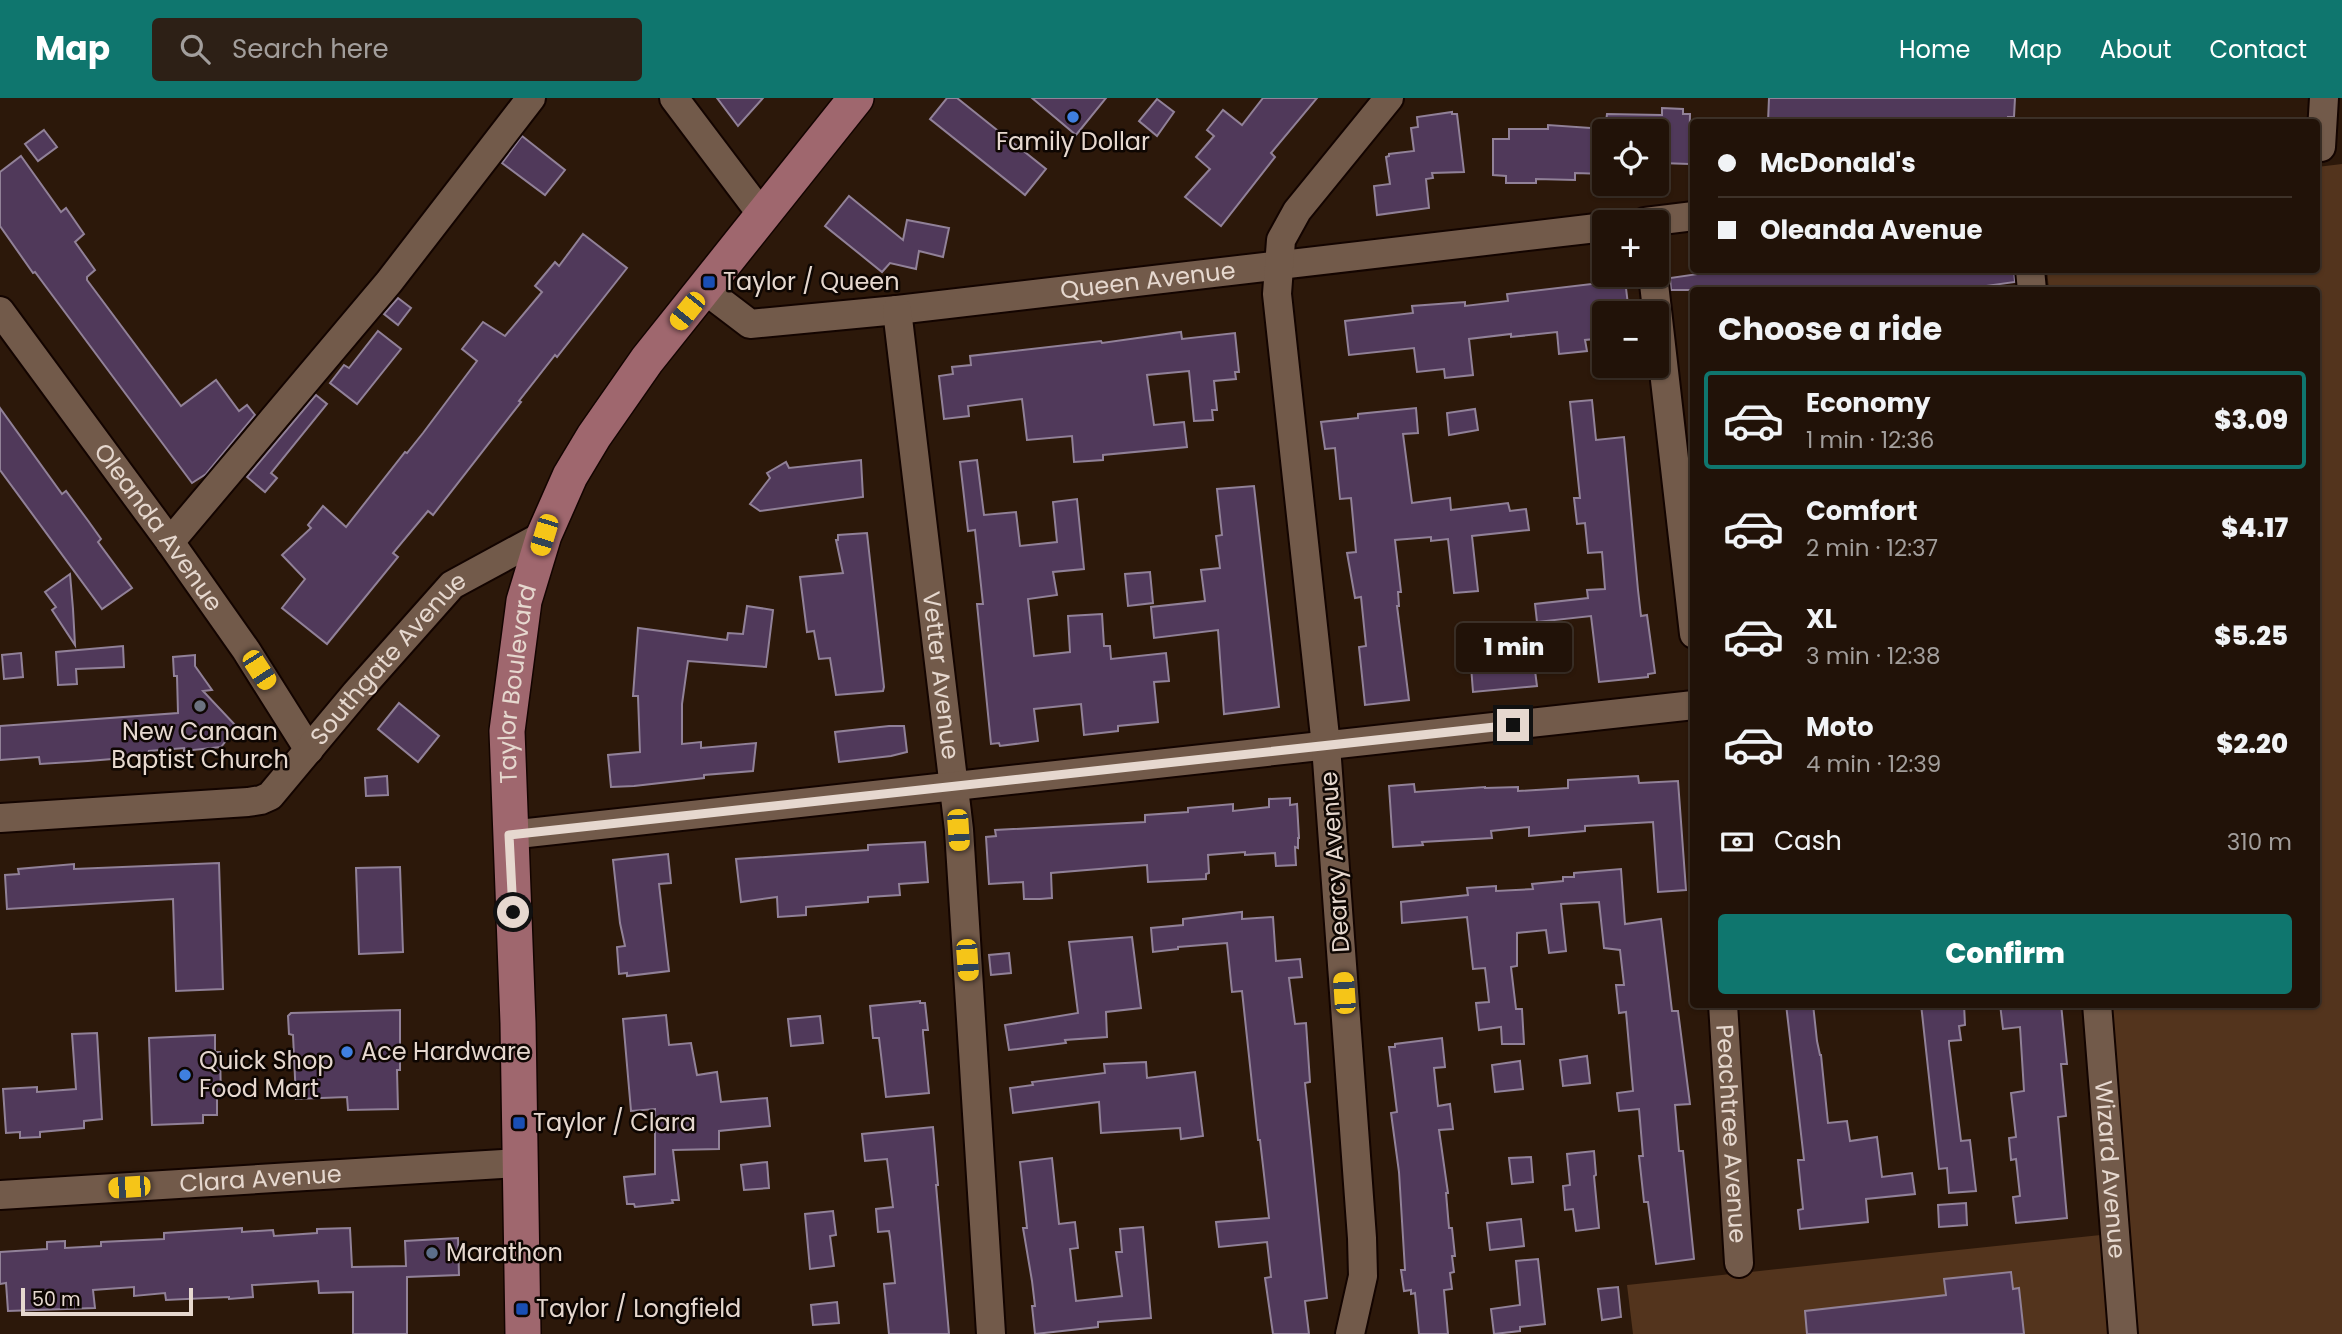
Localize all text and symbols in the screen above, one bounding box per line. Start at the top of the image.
search box [152,18,642,81]
text: Map [35,25,110,72]
icon: search [176,30,214,68]
text: Search here [232,31,389,67]
text: Home [1899,33,1971,66]
text: Map [2009,33,2062,66]
text: About [2100,33,2171,66]
text: Contact [2209,33,2307,66]
marker: Family Dollar [1065,109,1081,125]
map controls [1592,119,1669,378]
button: locate [1592,119,1669,196]
place label: Family Dollar [996,125,1150,158]
text: McDonald's [1760,145,1916,181]
button: + [1592,210,1669,287]
text: Oleanda Avenue [1760,212,1983,248]
street label: Queen Avenue [1058,253,1237,307]
place label: Taylor / Queen [723,265,900,298]
marker: Taylor / Queen [701,274,717,290]
car [666,288,709,334]
button: − [1592,301,1669,378]
text: Choose a ride [1718,306,1942,351]
text: Economy [1806,385,1930,421]
icon: car [1722,389,1785,452]
text: $3.09 [2214,402,2288,438]
text: 1 min · 12:36 [1806,424,1934,456]
street label: Oleanda Avenue [87,436,231,618]
text: Comfort [1806,493,1918,529]
icon: car [1722,497,1785,560]
text: $4.17 [2221,510,2288,546]
car [528,512,561,558]
text: 2 min · 12:37 [1806,532,1938,564]
street label: Southgate Avenue [302,564,472,752]
street label: Taylor Boulevard [490,580,544,784]
street label: Vetter Avenue [915,589,967,761]
text: XL [1806,601,1837,637]
icon: car [1722,605,1785,668]
text: $5.25 [2214,618,2288,654]
callout: 1 min [1455,624,1571,672]
text: 1 min [1484,631,1544,663]
text: 3 min · 12:38 [1806,640,1940,672]
car [239,647,280,693]
marker: New Canaan Baptist Church [192,698,208,714]
route end [1497,709,1529,741]
text: Moto [1806,709,1874,745]
icon: car [1722,713,1785,776]
place label: New Canaan Baptist Church [111,715,289,776]
text: $2.20 [2216,726,2288,762]
text: 4 min · 12:39 [1806,748,1941,780]
street label: Dearcy Avenue [1312,770,1357,954]
car [947,808,970,852]
icon: cash [1718,823,1756,861]
text: Cash [1774,823,1842,859]
text: 310 m [2227,826,2292,858]
route start [497,896,529,928]
button: Confirm [1718,914,2292,994]
car [956,938,979,982]
car [1333,971,1356,1015]
street label: Peachtree Avenue [1708,1023,1755,1244]
place label: Ace Hardware [361,1035,531,1068]
place label: Quick Shop Food Mart [199,1044,334,1105]
marker: Ace Hardware [339,1044,355,1060]
marker: Quick Shop Food Mart [177,1067,193,1083]
street label: Wizard Avenue [2087,1079,2134,1260]
place label: Taylor / Clara [533,1106,696,1139]
marker: Taylor / Clara [511,1115,527,1131]
street label: Clara Avenue [178,1157,343,1200]
car [108,1175,151,1199]
place label: Marathon [446,1236,563,1269]
marker: Marathon [424,1245,440,1261]
scale bar [21,1285,192,1317]
text: 50 m [32,1286,81,1313]
place label: Taylor / Longfield [536,1292,741,1325]
marker: Taylor / Longfield [514,1301,530,1317]

